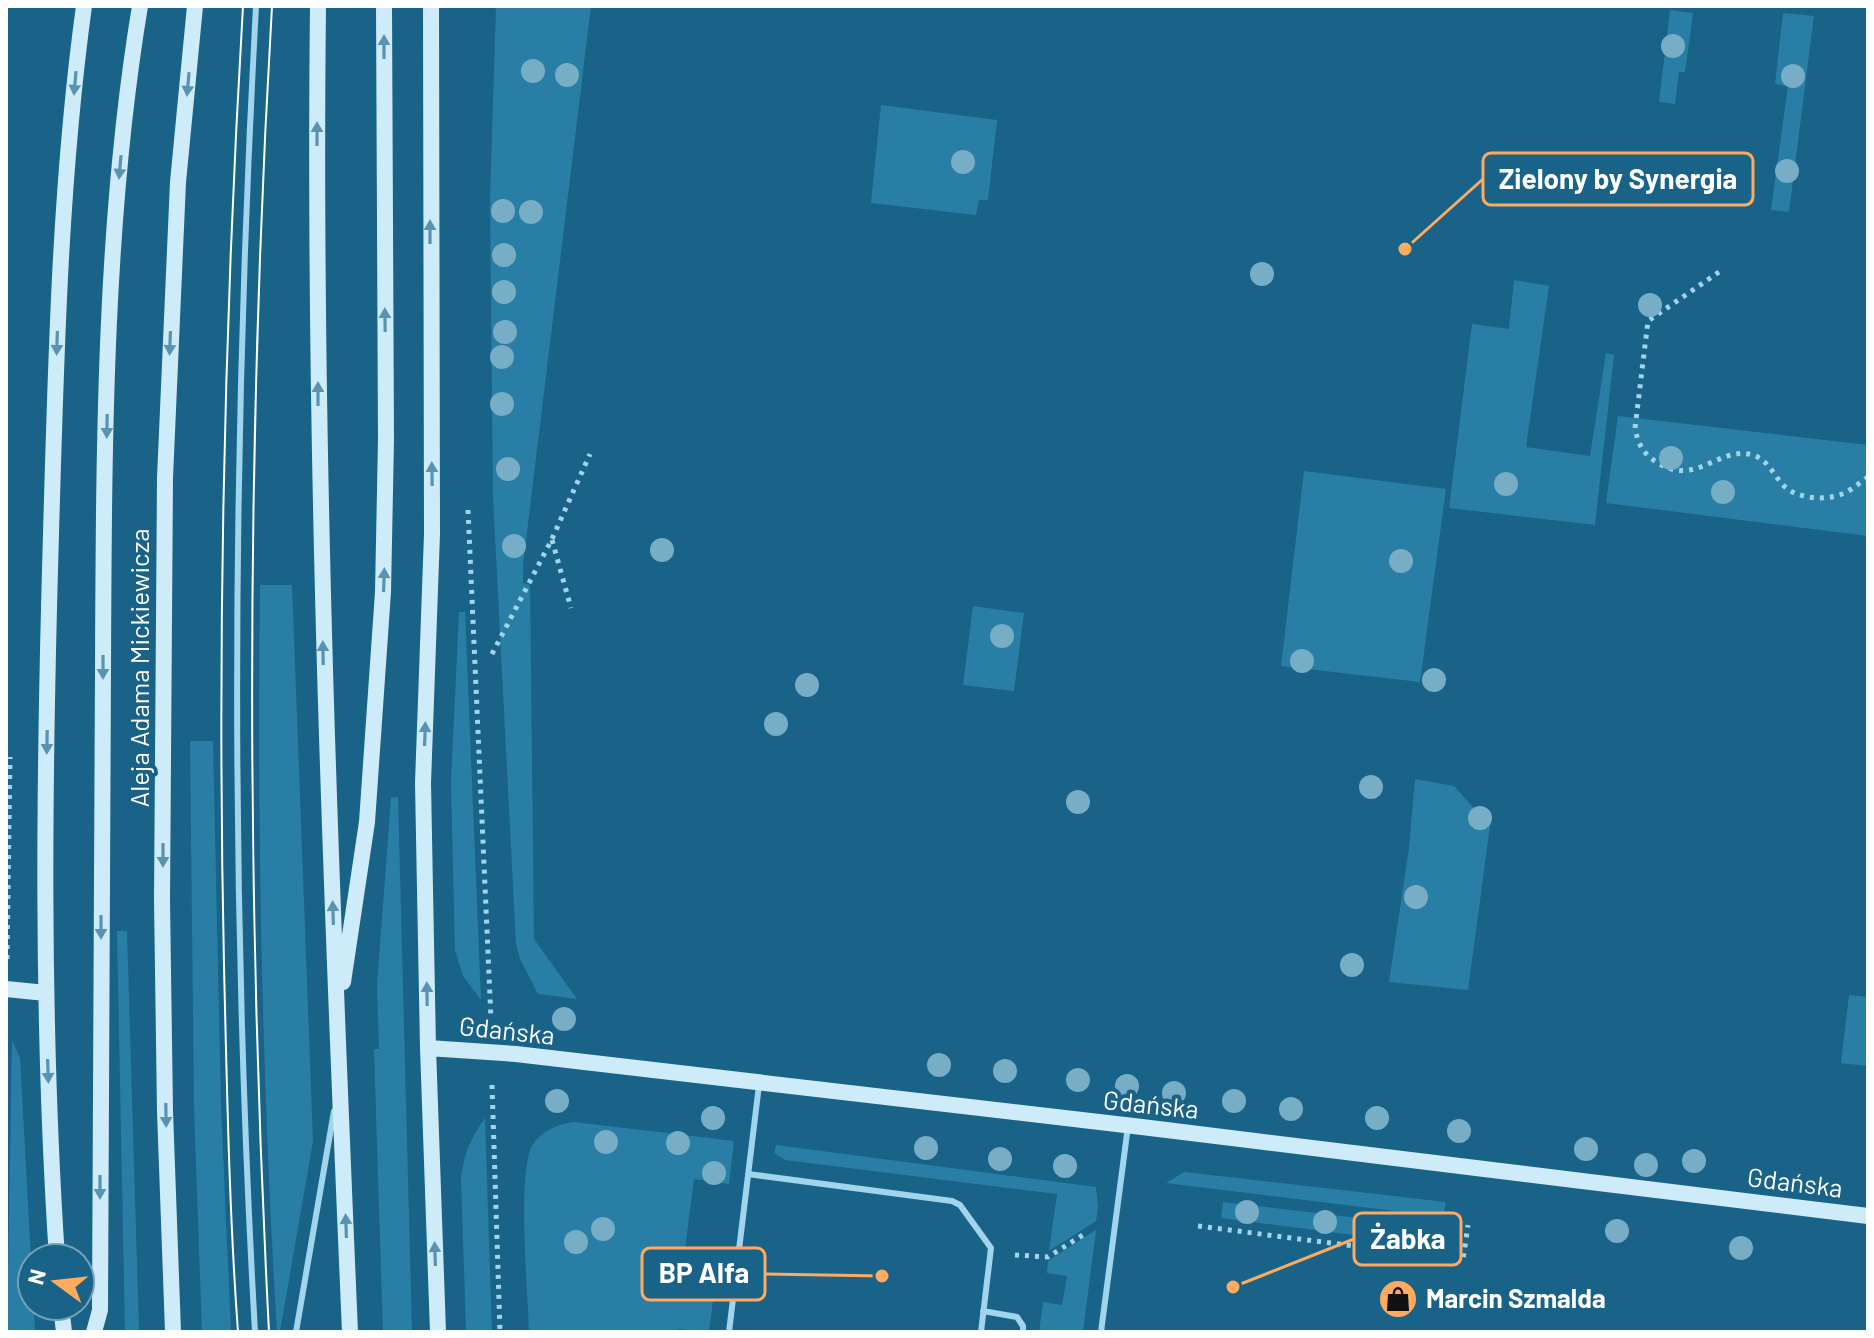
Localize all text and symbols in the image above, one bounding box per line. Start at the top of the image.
one-way arrow [378,34,390,59]
one-way arrow [68,71,81,96]
one-way arrow [181,72,194,97]
one-way arrow [311,121,323,146]
callout: Zielony by Synergia [1483,153,1753,205]
one-way arrow [113,155,126,180]
text: Zielony by Synergia [1499,161,1737,195]
one-way arrow [424,219,436,244]
one-way arrow [378,307,391,332]
one-way arrow [50,331,63,356]
one-way arrow [163,331,176,356]
one-way arrow [312,381,324,406]
one-way arrow [100,414,113,439]
one-way arrow [426,461,438,486]
street label: Aleja Adama Mickiewicza [123,528,154,808]
one-way arrow [377,567,390,592]
one-way arrow [317,640,330,665]
one-way arrow [97,655,109,680]
one-way arrow [419,721,432,746]
one-way arrow [41,730,53,755]
one-way arrow [156,843,169,868]
one-way arrow [327,900,340,925]
one-way arrow [95,915,107,940]
one-way arrow [421,981,433,1006]
street label: Gdańska [458,1009,557,1050]
one-way arrow [41,1059,54,1084]
street label: Gdańska [1102,1083,1201,1124]
one-way arrow [159,1103,172,1128]
street label: Gdańska [1746,1160,1845,1203]
one-way arrow [94,1175,106,1200]
one-way arrow [339,1213,352,1238]
callout: Żabka [1354,1213,1461,1265]
text: Żabka [1370,1221,1446,1255]
one-way arrow [429,1241,442,1266]
north arrow [16,1242,96,1322]
callout: BP Alfa [642,1248,765,1300]
text: BP Alfa [659,1255,749,1289]
text: N [21,1266,50,1287]
shop icon: Marcin Szmalda [1377,1278,1419,1320]
place label: Marcin Szmalda [1426,1282,1606,1313]

